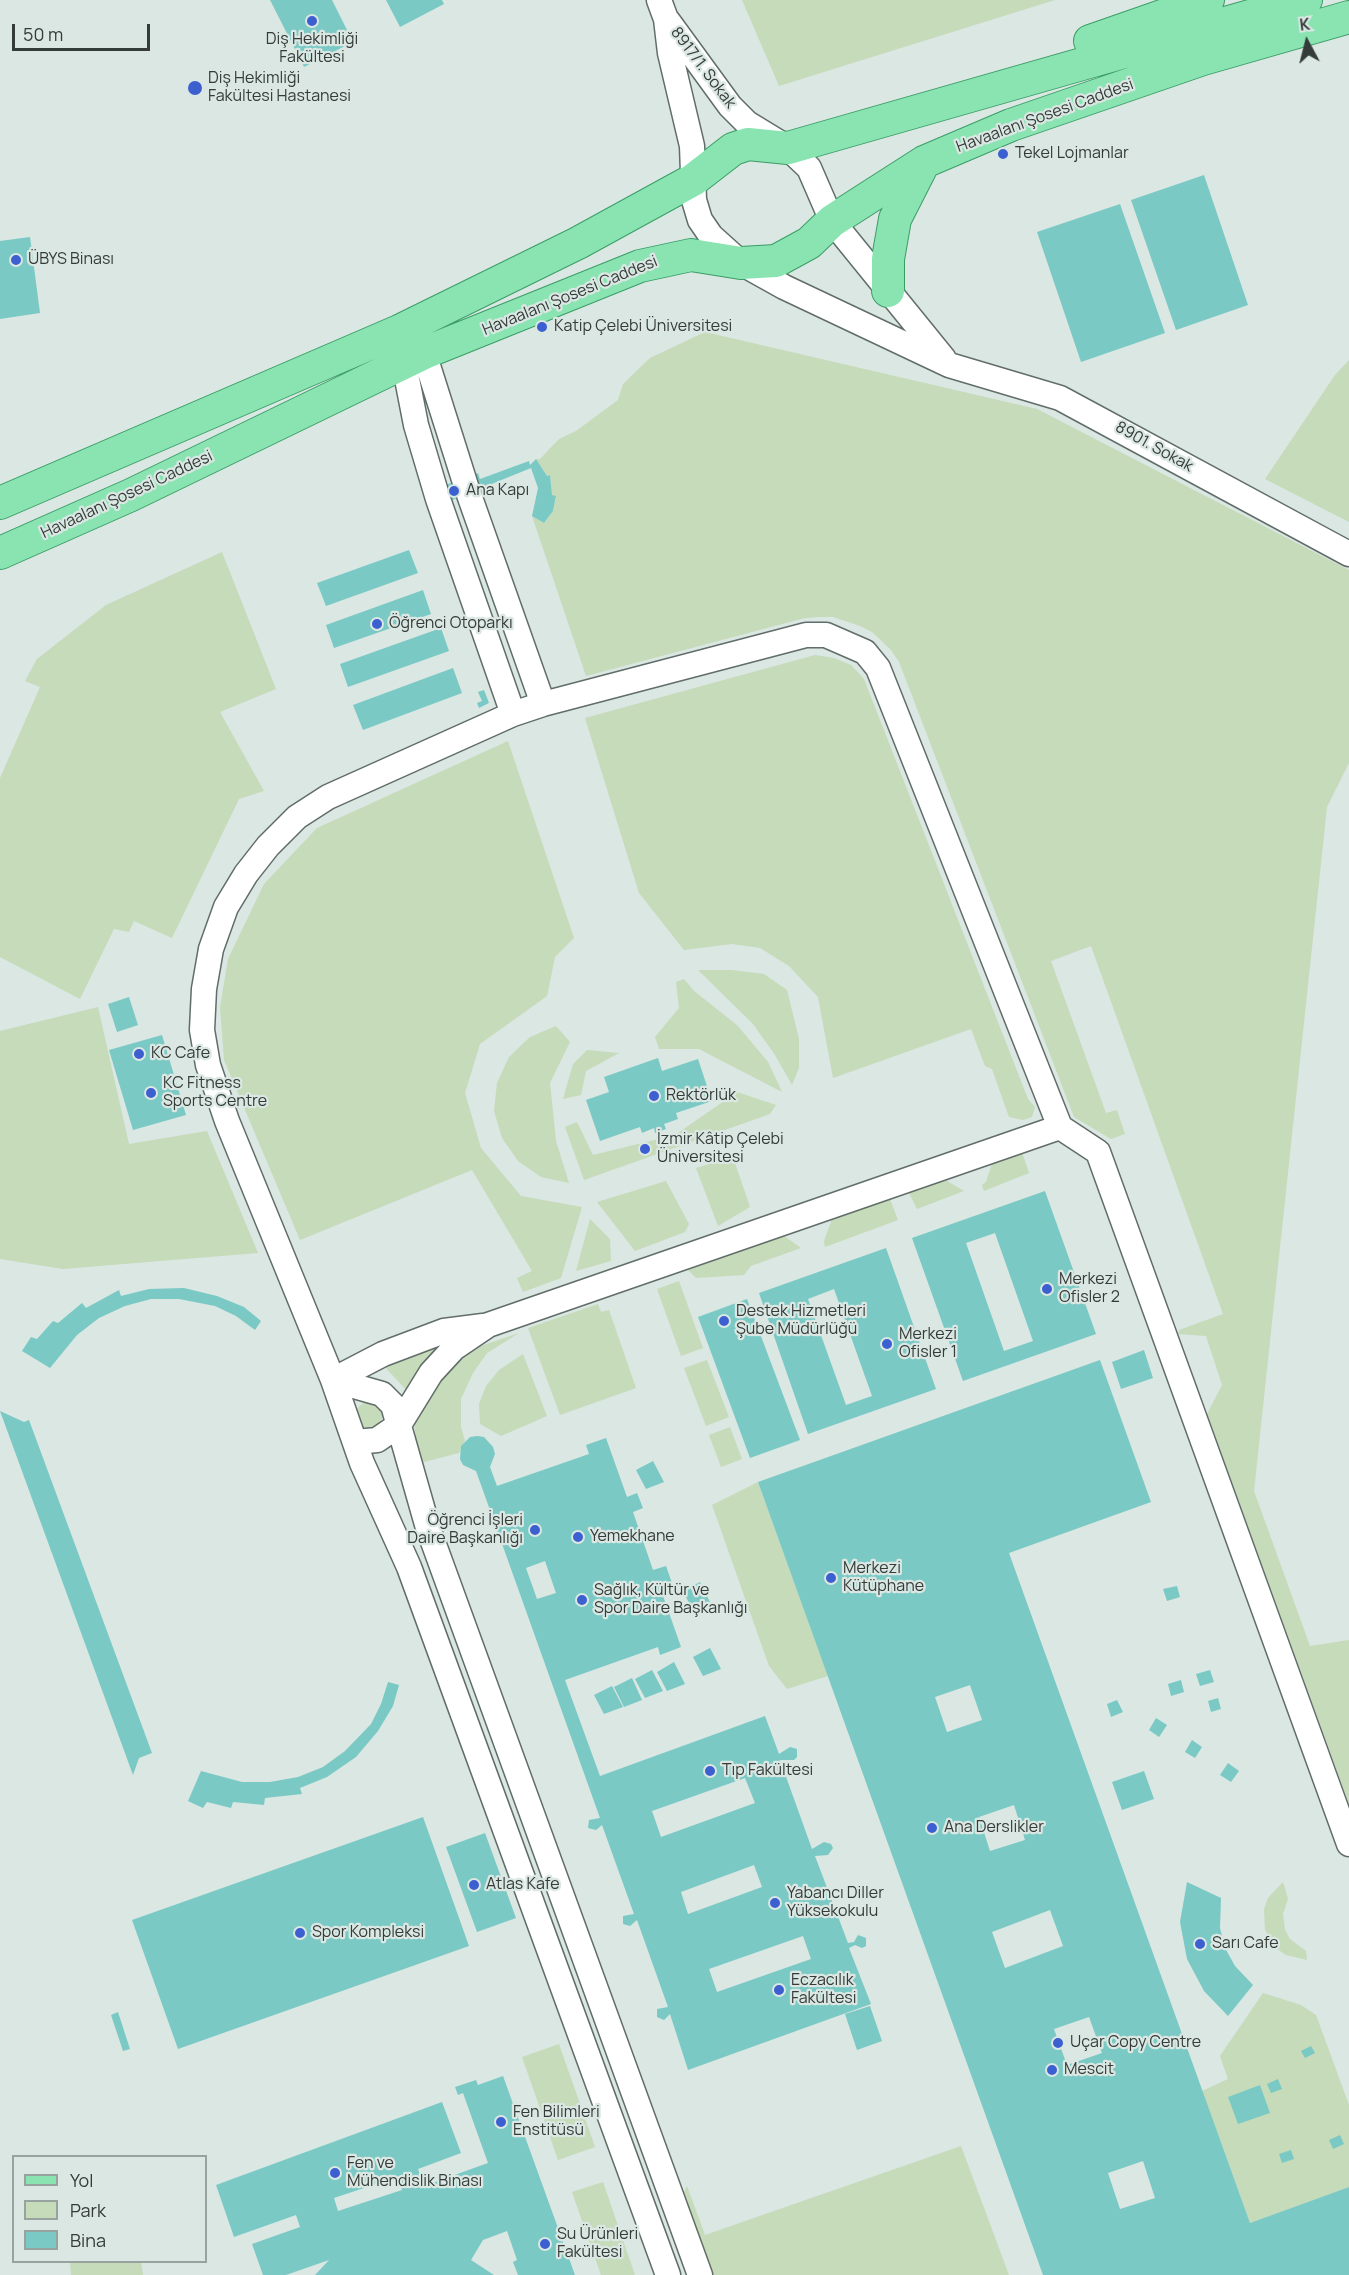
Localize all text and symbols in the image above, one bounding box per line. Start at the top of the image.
scale bar [15,12,153,50]
north arrow [1277,12,1337,72]
text: K [1298,13,1311,36]
marker: Diş Hekimliği Fakültesi [305,14,319,28]
text: 50 m [23,22,63,46]
street label: 8917/1. Sokak [666,24,740,112]
place label: Diş Hekimliği Fakültesi [266,30,358,68]
place label: Diş Hekimliği Fakültesi Hastanesi [208,69,351,107]
street label: Havaalanı Şosesi Caddesi [954,75,1136,157]
marker: Diş Hekimliği Fakültesi Hastanesi [186,79,204,97]
place label: Tekel Lojmanlar [1015,144,1129,164]
marker: Tekel Lojmanlar [996,147,1010,161]
place label: ÜBYS Binası [28,250,114,270]
street label: Havaalanı Şosesi Caddesi [480,252,660,340]
marker: ÜBYS Binası [9,253,23,267]
place label: Katip Çelebi Üniversitesi [554,317,732,337]
marker: Katip Çelebi Üniversitesi [535,320,549,334]
street label: 8901. Sokak [1112,418,1196,476]
street label: Havaalanı Şosesi Caddesi [38,447,216,543]
place label: Ana Kapı [466,481,529,501]
marker: Ana Kapı [447,484,461,498]
place label: Öğrenci Otoparkı [389,614,513,634]
marker: Öğrenci Otoparkı [370,617,384,631]
place label: KC Cafe [151,1044,210,1064]
marker: KC Cafe [132,1047,146,1061]
place label: KC Fitness Sports Centre [163,1074,267,1112]
marker: KC Fitness Sports Centre [144,1086,158,1100]
place label: Rektörlük [666,1086,736,1106]
marker: Rektörlük [647,1089,661,1103]
place label: İzmir Kâtip Çelebi Üniversitesi [657,1130,784,1168]
marker: İzmir Kâtip Çelebi Üniversitesi [638,1142,652,1156]
place label: Merkezi Ofisler 2 [1059,1270,1120,1308]
marker: Merkezi Ofisler 2 [1040,1282,1054,1296]
place label: Destek Hizmetleri Şube Müdürlüğü [736,1302,866,1340]
marker: Destek Hizmetleri Şube Müdürlüğü [717,1314,731,1328]
place label: Merkezi Ofisler 1 [899,1325,957,1363]
marker: Merkezi Ofisler 1 [880,1337,894,1351]
place label: Öğrenci İşleri Daire Başkanlığı [407,1511,523,1549]
marker: Öğrenci İşleri Daire Başkanlığı [528,1523,542,1537]
place label: Yemekhane [590,1527,675,1547]
marker: Yemekhane [571,1530,585,1544]
place label: Merkezi Kütüphane [843,1559,924,1597]
marker: Merkezi Kütüphane [824,1571,838,1585]
place label: Sağlık, Kültür ve Spor Daire Başkanlığı [594,1581,747,1619]
marker: Sağlık, Kültür ve Spor Daire Başkanlığı [575,1593,589,1607]
place label: Tıp Fakültesi [722,1761,813,1781]
marker: Tıp Fakültesi [703,1764,717,1778]
place label: Ana Derslikler [944,1818,1044,1838]
marker: Ana Derslikler [925,1821,939,1835]
place label: Atlas Kafe [486,1875,560,1895]
marker: Atlas Kafe [467,1878,481,1892]
place label: Yabancı Diller Yüksekokulu [787,1884,884,1922]
marker: Yabancı Diller Yüksekokulu [768,1896,782,1910]
place label: Spor Kompleksi [312,1923,424,1943]
marker: Spor Kompleksi [293,1926,307,1940]
place label: Sarı Cafe [1212,1934,1278,1954]
marker: Sarı Cafe [1193,1937,1207,1951]
place label: Eczacılık Fakültesi [791,1971,856,2009]
marker: Eczacılık Fakültesi [772,1983,786,1997]
place label: Uçar Copy Centre [1070,2033,1201,2053]
marker: Uçar Copy Centre [1051,2036,1065,2050]
place label: Mescit [1064,2060,1114,2080]
marker: Mescit [1045,2063,1059,2077]
place label: Fen Bilimleri Enstitüsü [513,2103,600,2141]
marker: Fen Bilimleri Enstitüsü [494,2115,508,2129]
place label: Fen ve Mühendislik Binası [347,2154,482,2192]
legend [12,2155,207,2263]
marker: Fen ve Mühendislik Binası [328,2166,342,2180]
text: Yol [70,2168,93,2192]
text: Park [70,2198,106,2222]
place label: Su Ürünleri Fakültesi [557,2225,638,2263]
text: Bina [70,2228,106,2252]
marker: Su Ürünleri Fakültesi [538,2237,552,2251]

